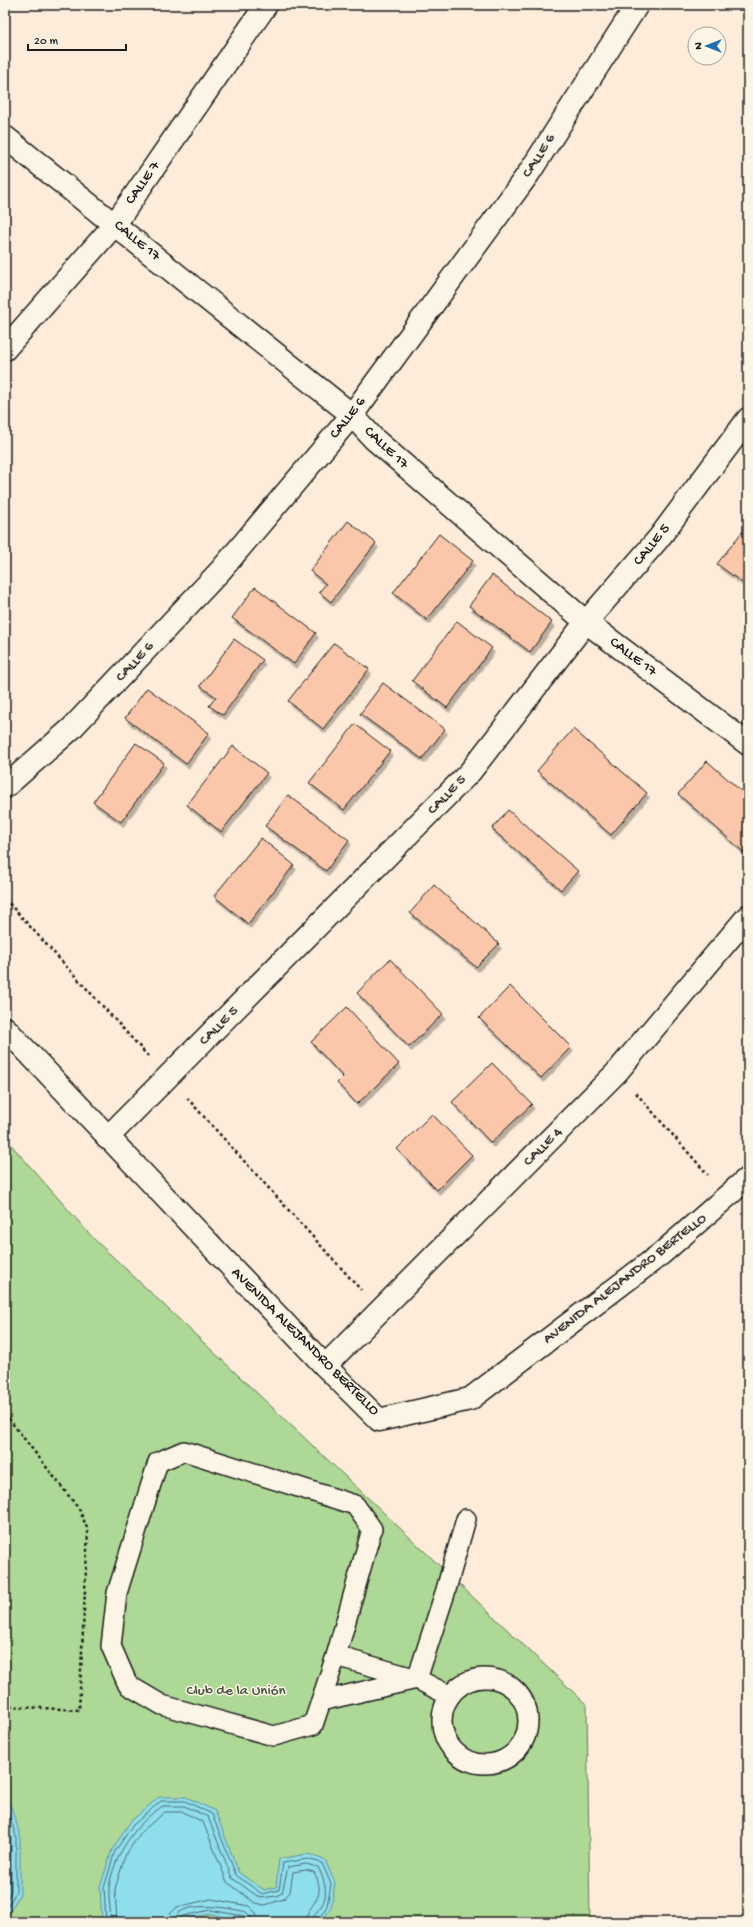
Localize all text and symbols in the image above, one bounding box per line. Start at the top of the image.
scale bar [28,26,126,52]
north arrow [687,26,727,66]
text: 20 m [34,35,59,49]
text: N [693,42,705,50]
street label: CALLE 6 [518,130,560,181]
street label: CALLE 7 [122,157,165,208]
street label: CALLE 17 [110,217,165,266]
street label: CALLE 6 [326,393,370,443]
street label: CALLE 17 [360,423,413,474]
street label: CALLE 5 [630,520,674,570]
street label: CALLE 17 [606,633,661,681]
street label: CALLE 6 [112,638,158,686]
street label: CALLE 5 [424,771,470,819]
street label: CALLE 5 [195,1002,243,1050]
street label: CALLE 4 [520,1124,566,1170]
street label: AVENIDA ALEJANDRO BERTELLO [540,1210,710,1348]
street label: AVENIDA ALEJANDRO BERTELLO [227,1264,383,1420]
park label: Club de la Unión [186,1682,286,1700]

